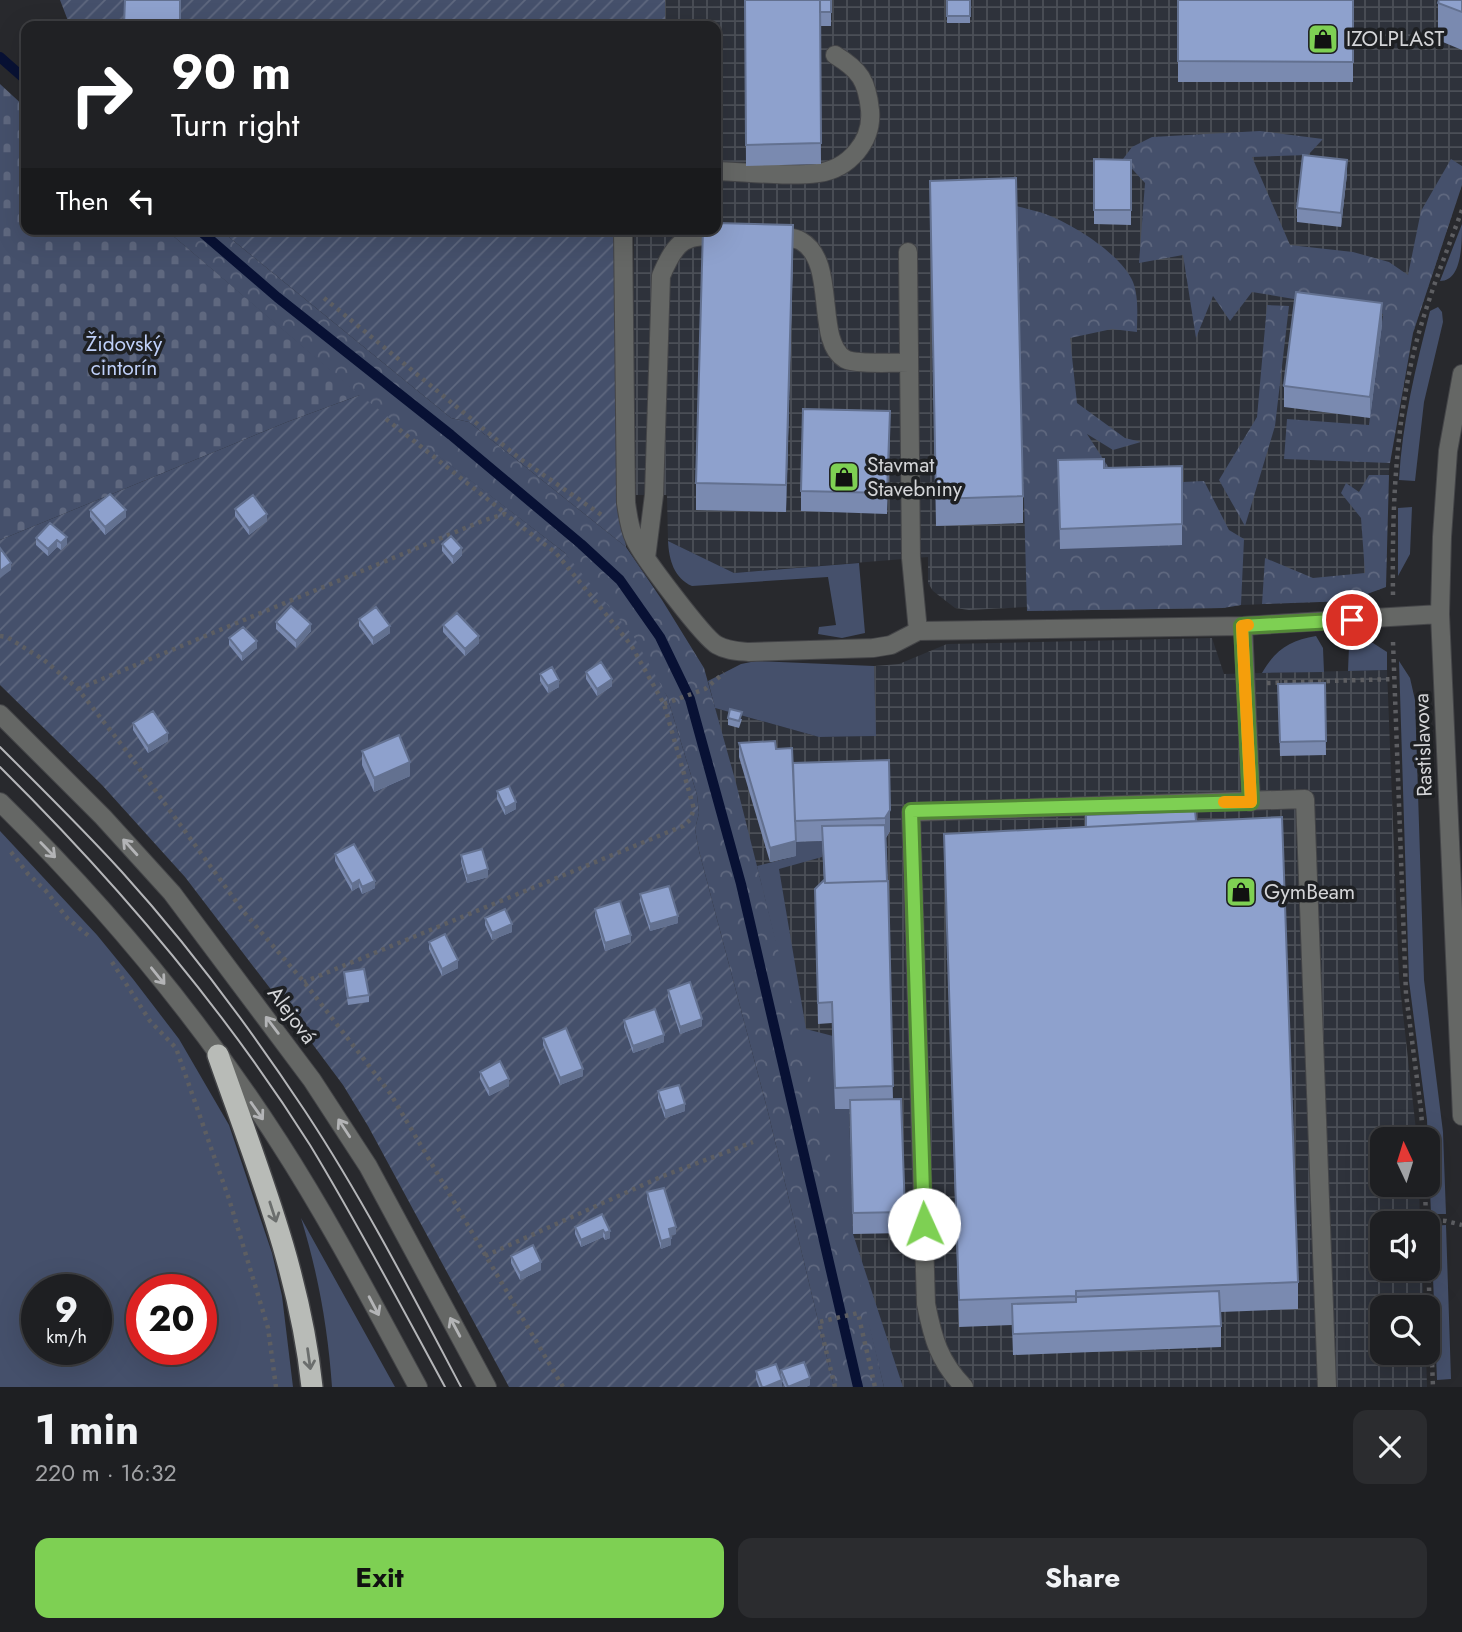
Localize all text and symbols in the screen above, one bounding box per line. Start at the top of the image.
shop icon: IZOLPLAST [1306,22,1340,56]
place label: IZOLPLAST [1346,24,1445,54]
text: 90 m [171,37,291,107]
icon: right [56,49,147,140]
text: Turn right [171,102,300,148]
text: Then [56,182,109,220]
icon: left [123,182,161,220]
park label: Židovský cintorín [86,329,163,383]
place label: Stavmat Stavebniny [867,450,963,504]
shop icon: Stavmat Stavebniny [827,460,861,494]
pin [1322,590,1382,650]
icon: arrive [1333,601,1371,639]
street label: Rastislavova [1406,693,1440,797]
one-way arrow [122,839,139,856]
one-way arrow [39,841,56,858]
shop icon: GymBeam [1224,875,1258,909]
place label: GymBeam [1264,877,1355,907]
one-way arrow [150,966,166,984]
street label: Alejová [260,980,324,1050]
one-way arrow [264,1016,279,1035]
one-way arrow [250,1101,264,1120]
one-way arrow [337,1119,351,1139]
north arrow [1370,1127,1440,1197]
map controls [1370,1127,1440,1365]
position arrow [887,1187,961,1261]
one-way arrow [268,1200,281,1222]
button: sound [1370,1211,1440,1281]
speed limit sign: 20 [126,1274,217,1365]
text: 9 [55,1285,78,1335]
one-way arrow [368,1295,381,1316]
button: search [1370,1295,1440,1365]
one-way arrow [448,1317,461,1338]
text: km/h [46,1324,87,1350]
one-way arrow [303,1347,316,1370]
text: 1 min [35,1399,139,1460]
button: close [1353,1410,1427,1484]
text: 220 m · 16:32 [35,1456,177,1490]
button: Exit [35,1538,724,1618]
button: Share [738,1538,1427,1618]

